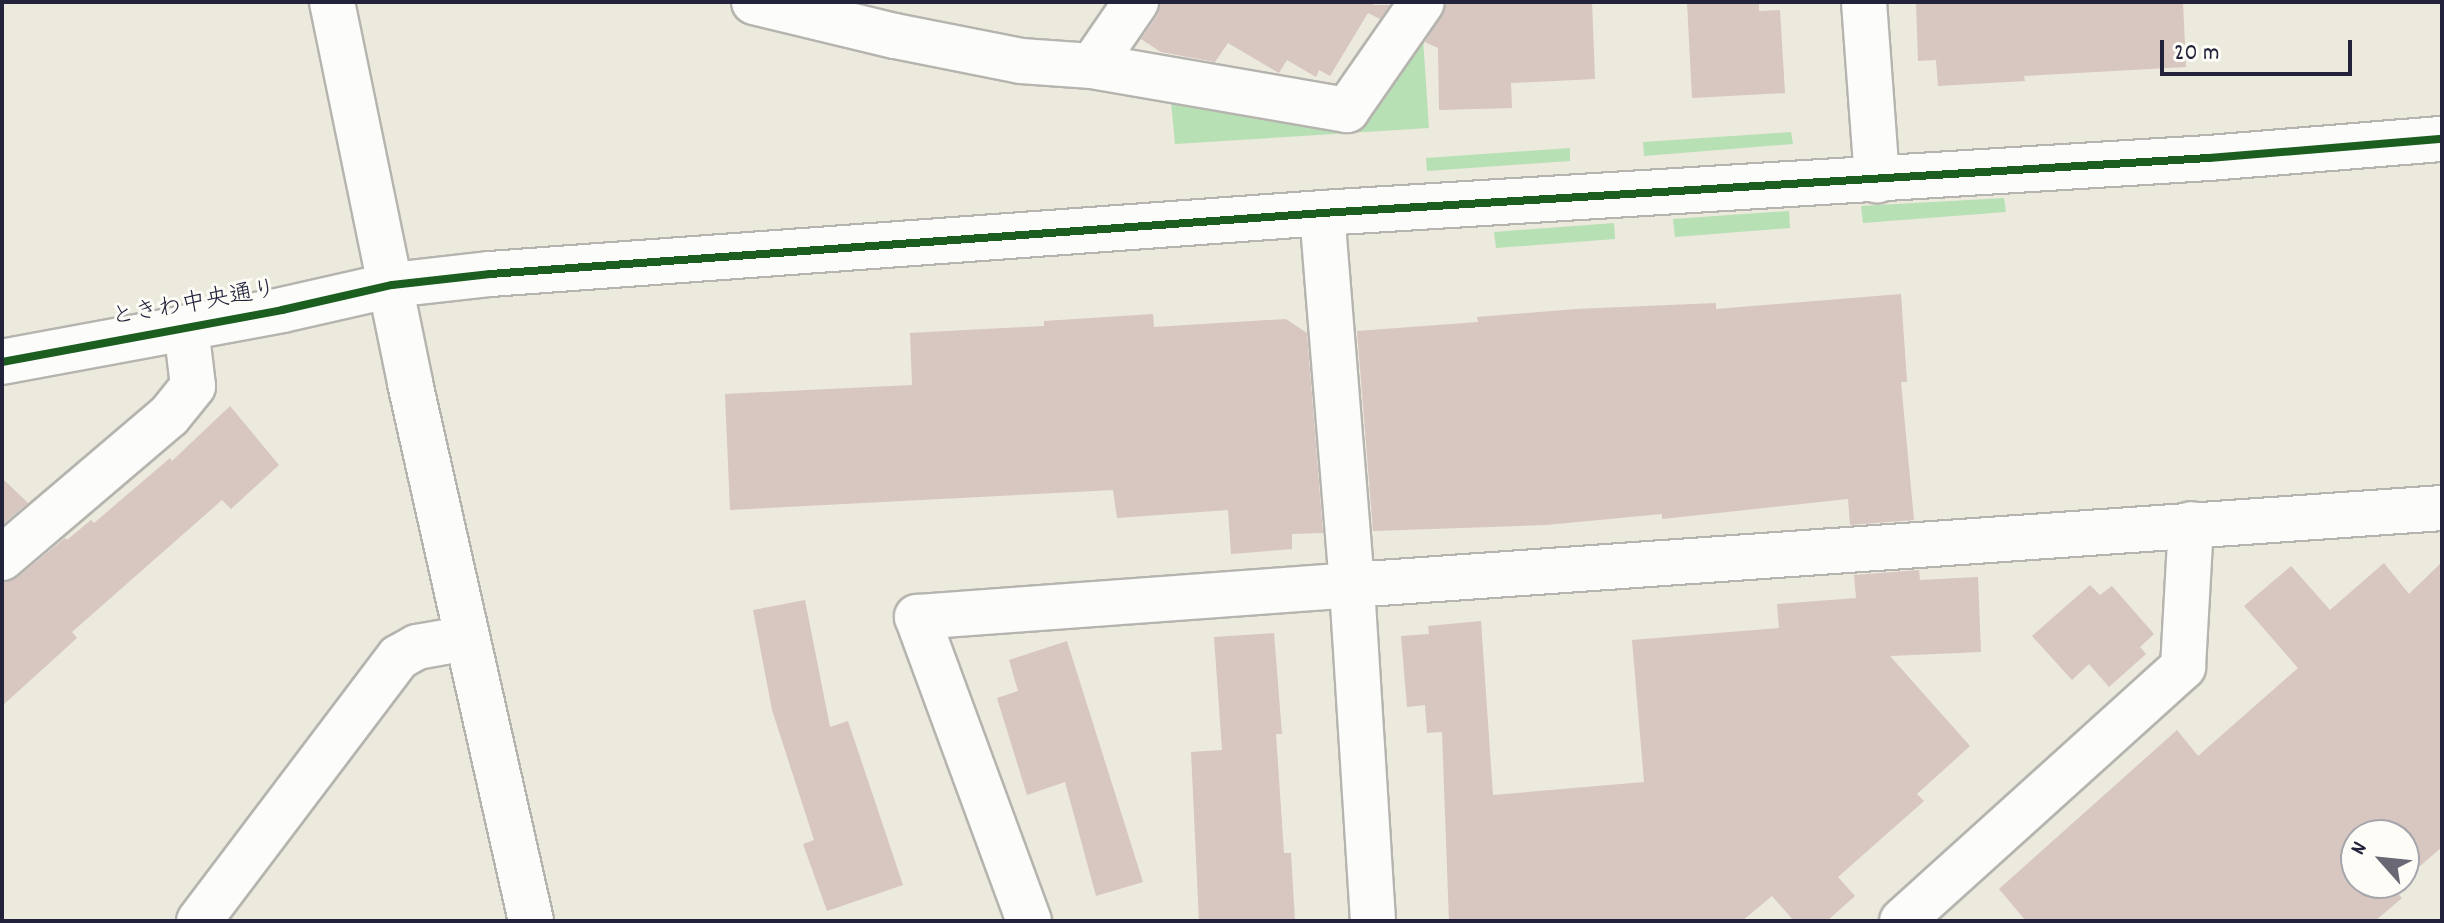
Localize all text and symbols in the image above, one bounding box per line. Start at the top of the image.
scale bar [2164,24,2356,74]
text: 20 m [2174,37,2220,71]
street label: ときわ中央通り [109,276,279,334]
north arrow [2340,819,2420,899]
text: N [2344,837,2376,861]

